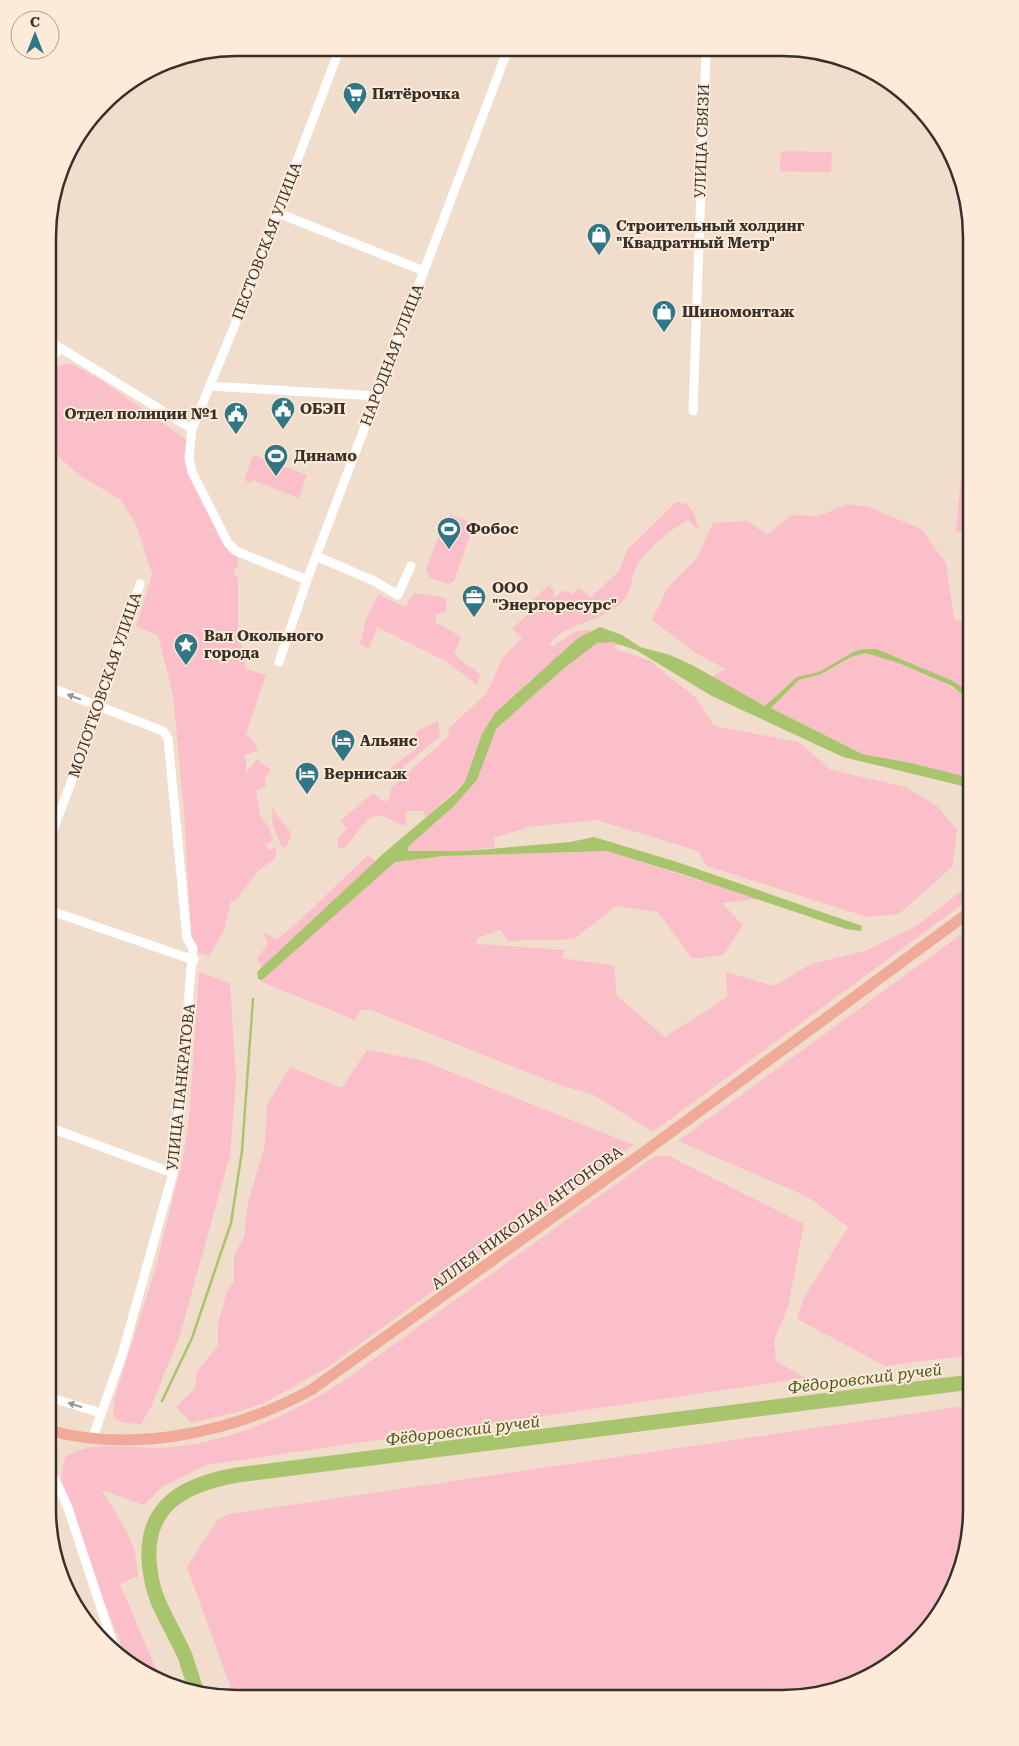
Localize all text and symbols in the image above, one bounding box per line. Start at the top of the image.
north arrow [10,10,60,60]
text: С [30,14,40,30]
supermarket icon: Пятёрочка [342,81,368,115]
street label: УЛИЦА СВЯЗИ [691,83,713,199]
place label: Пятёрочка [372,85,460,103]
street label: ПЕСТОВСКАЯ УЛИЦА [228,159,306,323]
place label: Строительный холдинг "Квадратный Метр" [616,217,805,252]
shop icon: Строительный холдинг "Квадратный Метр" [586,222,612,256]
street label: НАРОДНАЯ УЛИЦА [357,281,428,429]
shop icon: Шиномонтаж [651,299,677,333]
place label: Шиномонтаж [682,303,795,321]
public building icon: ОБЭП [270,396,296,430]
place label: ОБЭП [300,400,345,418]
public building icon: Отдел полиции №1 [223,401,249,435]
place label: Отдел полиции №1 [65,405,219,423]
sports icon: Динамо [263,443,289,477]
place label: Динамо [294,447,357,465]
sports icon: Фобос [436,516,462,550]
place label: Фобос [466,520,519,538]
place label: ООО "Энергоресурс" [492,579,617,614]
office icon: ООО "Энергоресурс" [461,584,487,618]
street label: МОЛОТКОВСКАЯ УЛИЦА [65,589,145,780]
place label: Вал Окольного города [204,627,324,662]
place icon: Вал Окольного города [173,632,199,666]
one-way arrow [67,693,82,700]
hotel icon: Альянс [330,728,356,762]
place label: Альянс [360,732,418,750]
hotel icon: Вернисаж [294,761,320,795]
place label: Вернисаж [324,765,408,783]
street label: УЛИЦА ПАНКРАТОВА [163,1002,199,1171]
street label: АЛЛЕЯ НИКОЛАЯ АНТОНОВА [428,1142,626,1293]
water label: Фёдоровский ручей [787,1360,943,1397]
one-way arrow [67,1400,82,1408]
water label: Фёдоровский ручей [385,1412,541,1449]

